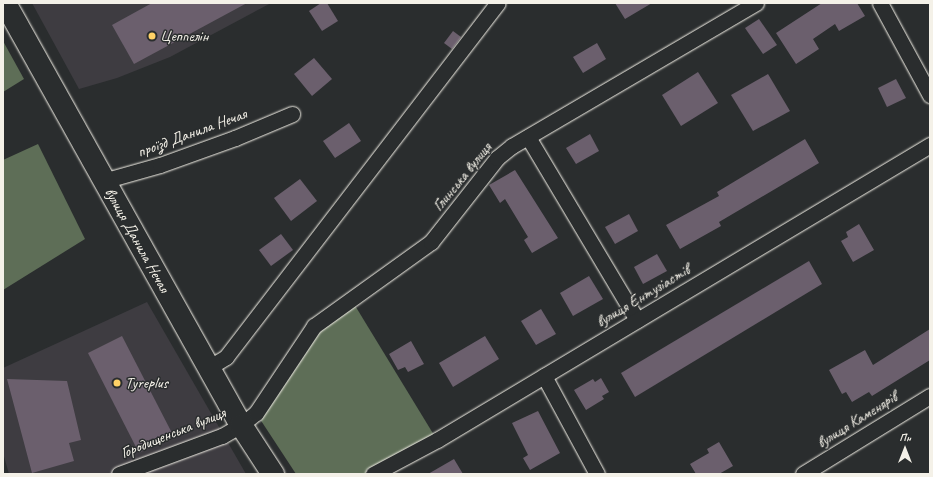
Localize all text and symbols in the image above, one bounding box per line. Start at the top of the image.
place label: Цеппелін [160,26,208,46]
marker: Цеппелін [147,31,157,41]
street label: проїзд Данила Нечая [135,105,249,161]
street label: Глинська вулиця [428,139,496,215]
street label: вулиця Данила Нечая [100,184,174,296]
street label: вулиця Ентузіастів [593,260,693,332]
place label: Tyreplus [125,373,168,393]
marker: Tyreplus [112,378,122,388]
street label: вулиця Каменярів [813,388,901,452]
street label: Городищенська вулиця [117,403,229,463]
north arrow [885,429,925,469]
text: Пн [899,430,911,444]

